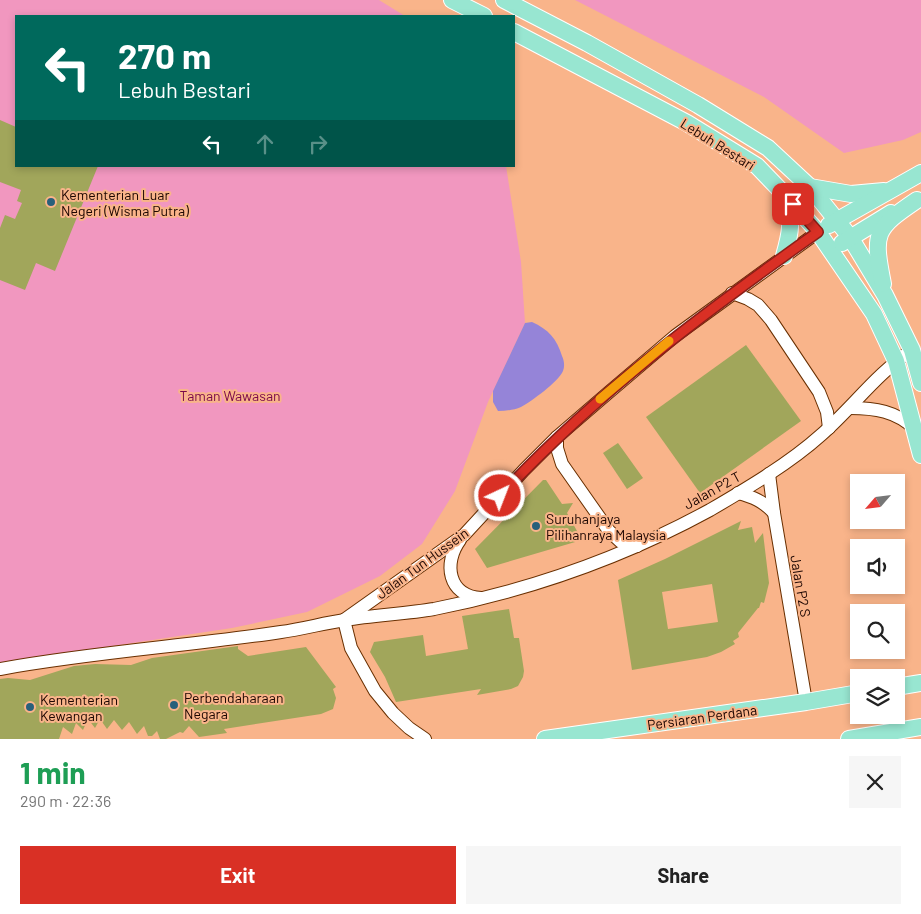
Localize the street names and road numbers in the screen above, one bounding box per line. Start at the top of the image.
street label: Lebuh Bestari [678,114,758,174]
street label: Jalan P2 T [681,467,743,513]
street label: Jalan Tun Hussein [373,524,471,602]
street label: Jalan P2 S [787,554,815,618]
street label: Persiaran Perdana [646,701,758,733]

